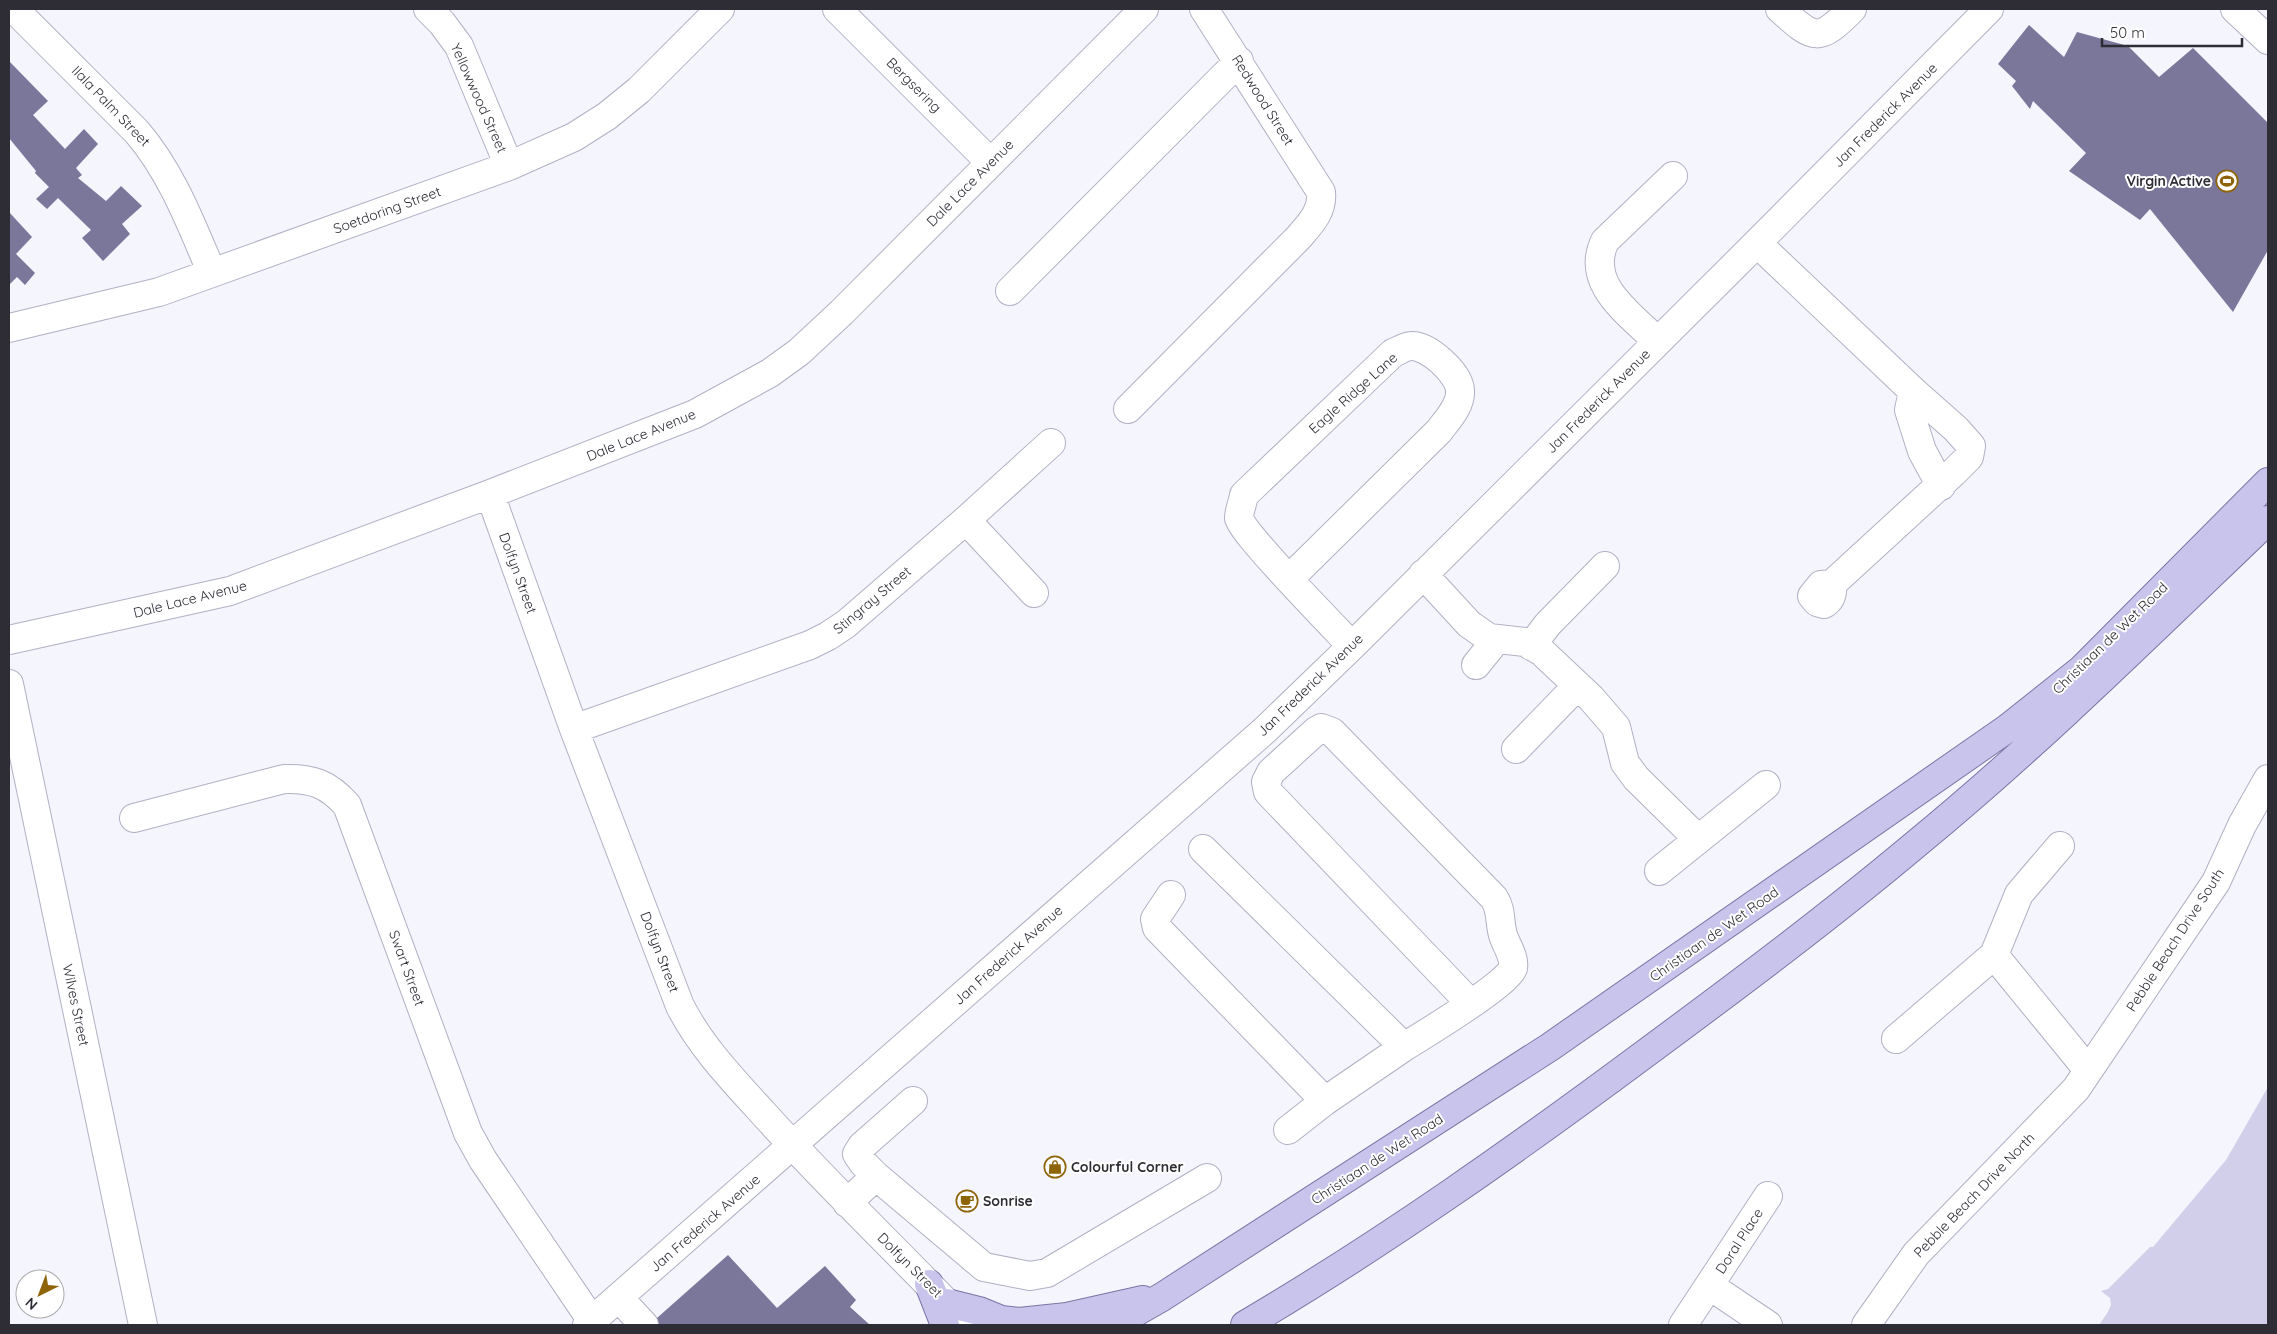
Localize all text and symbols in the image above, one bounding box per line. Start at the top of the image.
scale bar [2102,15,2242,47]
text: 50 m [2110,23,2145,42]
street label: Yellowwood Street [447,40,511,156]
street label: Redwood Street [1228,51,1298,149]
street label: Bergsering [883,54,945,116]
street label: Jan Frederick Avenue [1829,59,1941,171]
street label: Ilala Palm Street [68,62,154,150]
street label: Dale Lace Avenue [923,136,1017,230]
sports icon: Virgin Active [2215,169,2239,193]
place label: Virgin Active [2127,172,2211,190]
street label: Soetdoring Street [331,182,443,238]
street label: Jan Frederick Avenue [1542,345,1654,457]
street label: Eagle Ridge Lane [1305,348,1401,437]
street label: Dale Lace Avenue [584,405,698,465]
street label: Dolfyn Street [495,530,541,616]
street label: Stingray Street [829,562,915,638]
street label: Dale Lace Avenue [131,576,249,622]
street label: Christiaan de Wet Road [2049,578,2171,698]
street label: Jan Frederick Avenue [1253,630,1367,740]
street label: Pebble Beach Drive South [2122,865,2228,1015]
street label: Christiaan de Wet Road [1646,883,1782,985]
street label: Jan Frederick Avenue [950,901,1066,1009]
street label: Dolfyn Street [636,909,684,995]
street label: Swart Street [385,928,429,1009]
street label: Wilves Street [59,962,94,1048]
street label: Christiaan de Wet Road [1308,1110,1446,1208]
street label: Pebble Beach Drive North [1910,1129,2038,1261]
shop icon: Colourful Corner [1043,1155,1067,1179]
place label: Colourful Corner [1071,1158,1184,1176]
street label: Jan Frederick Avenue [646,1170,764,1276]
cafe icon: Sonrise [955,1189,979,1213]
place label: Sonrise [983,1192,1033,1210]
street label: Doral Place [1711,1205,1767,1277]
street label: Dolfyn Street [874,1229,947,1302]
north arrow [15,1269,65,1319]
text: N [21,1294,41,1314]

